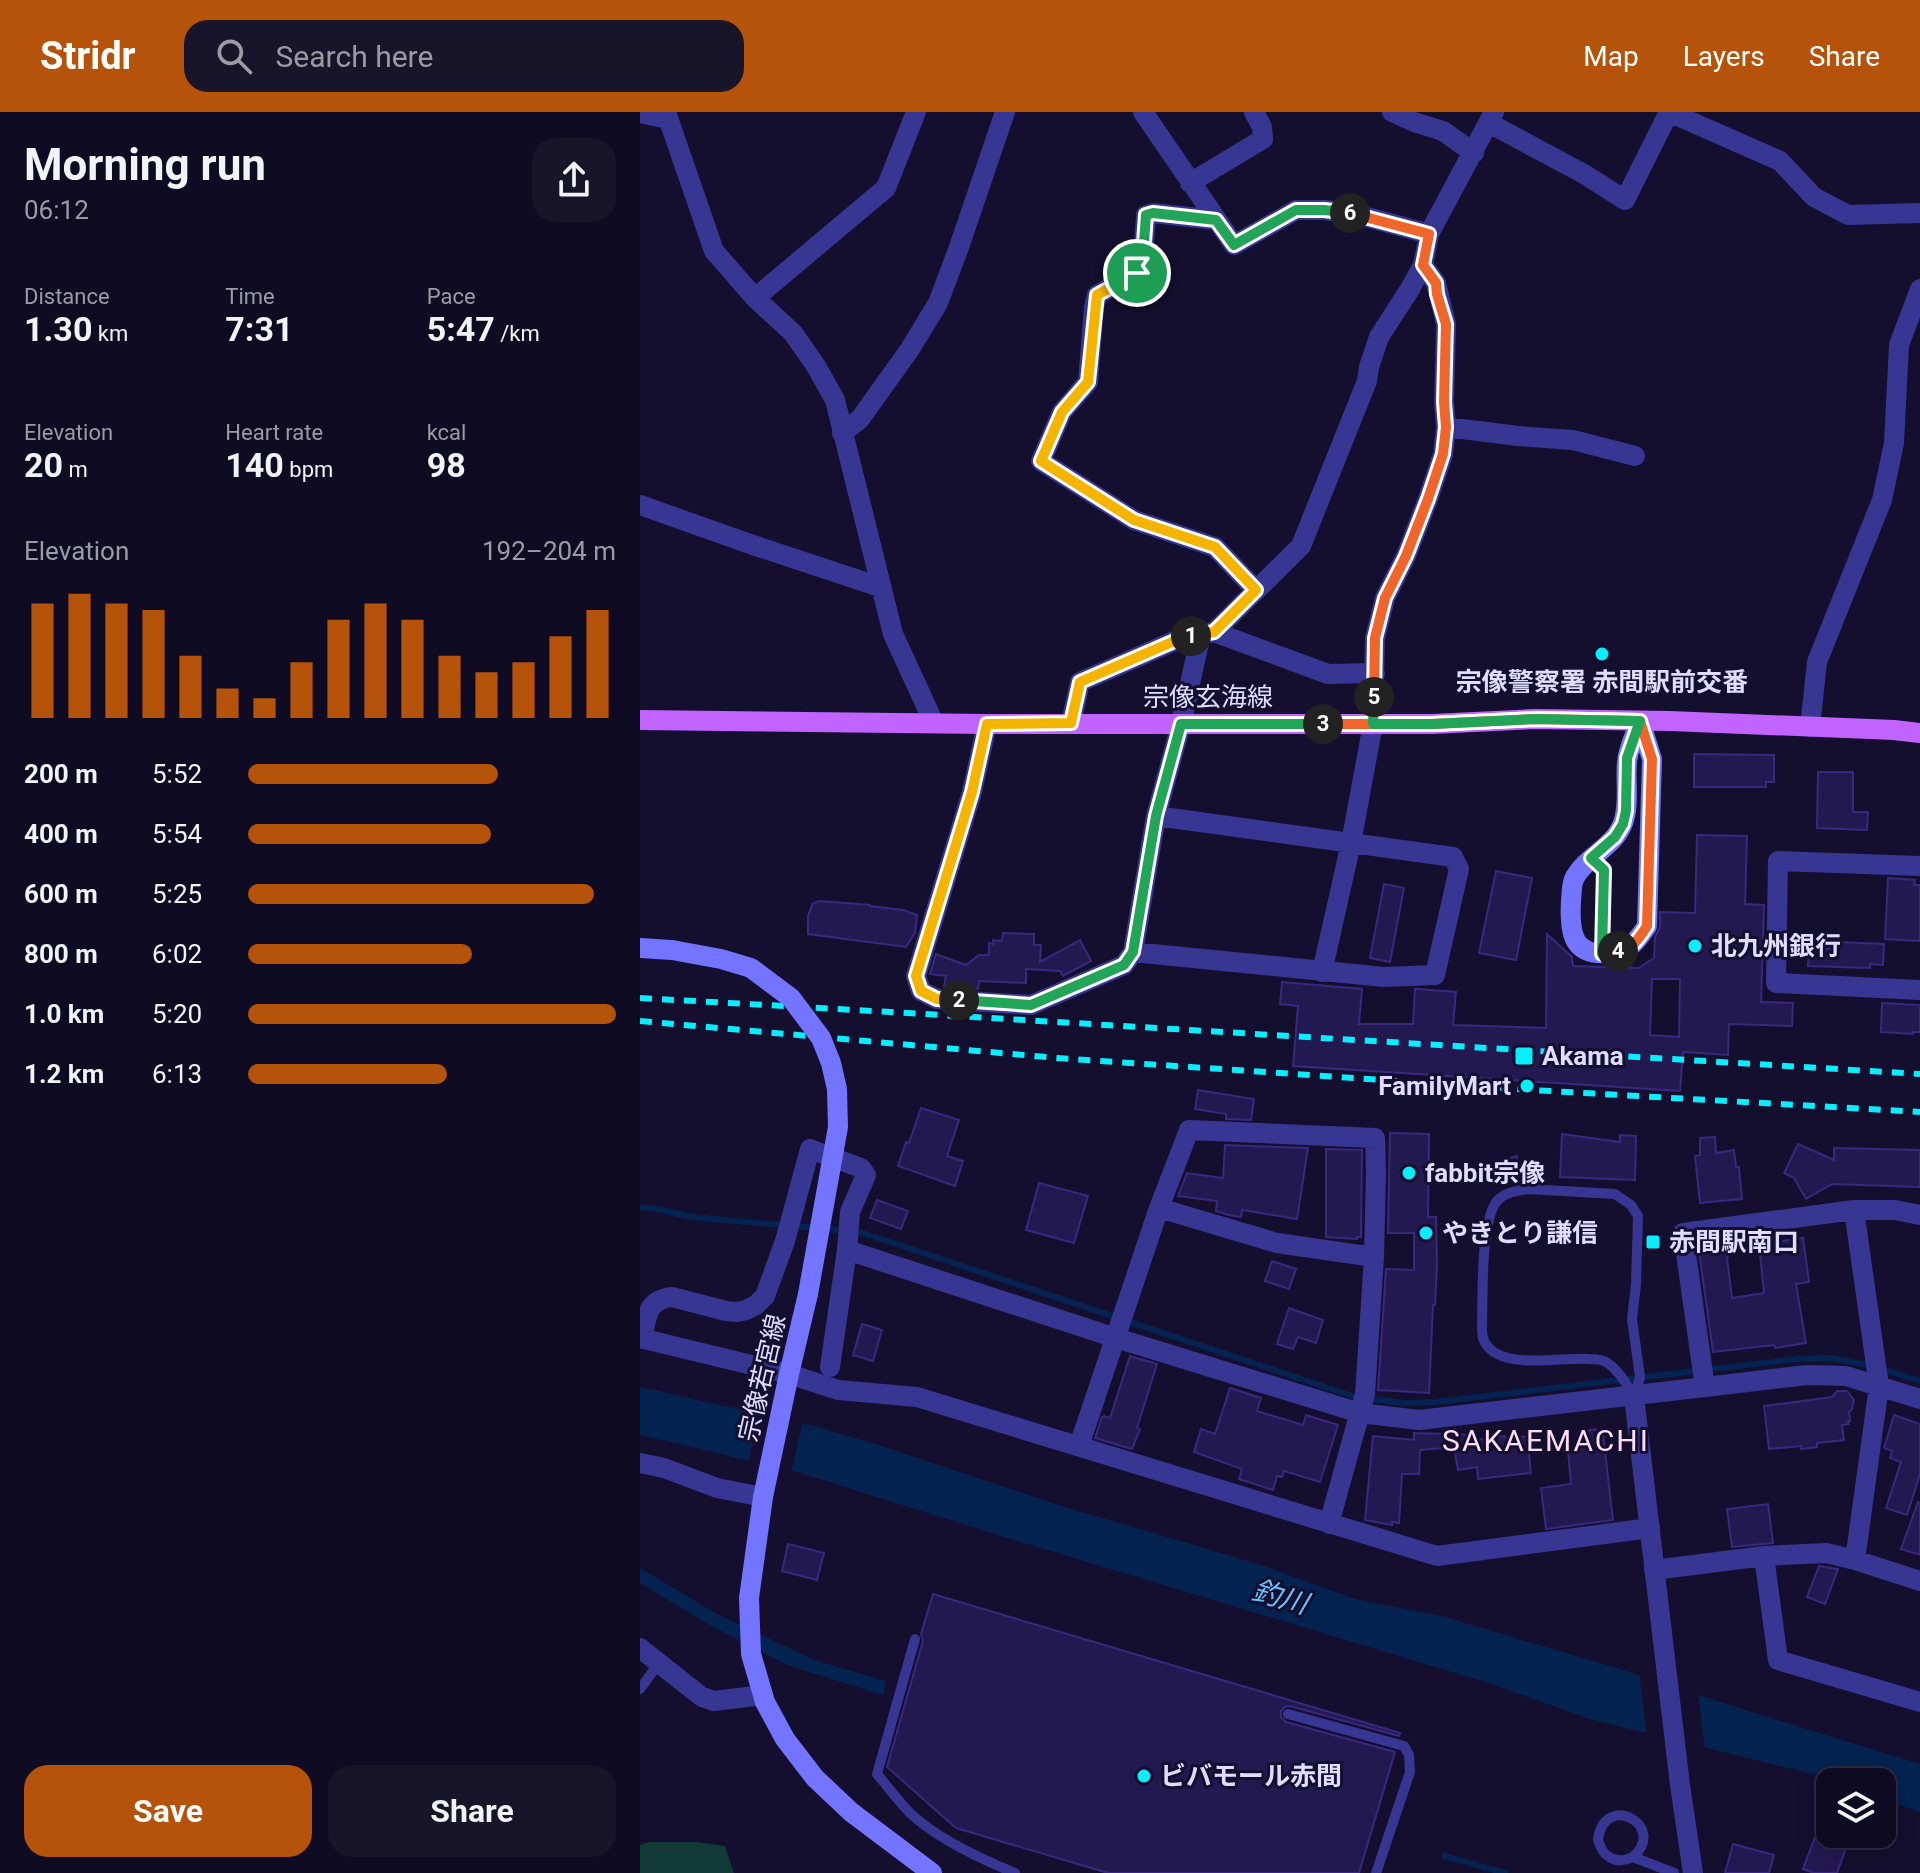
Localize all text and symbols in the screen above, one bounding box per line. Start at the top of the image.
search box [184,20,744,92]
text: Stridr [40,34,136,78]
icon: search [212,34,256,78]
text: Search here [276,39,433,74]
text: Map [1583,40,1639,73]
text: Layers [1683,40,1765,73]
text: Share [1809,40,1880,73]
button: share [532,138,616,222]
text: Morning run [24,139,266,191]
pin: 6 [1330,193,1370,233]
text: 06:12 [24,195,89,225]
text: 6 [1344,200,1356,225]
pin [1103,239,1171,307]
icon: arrive [1115,251,1159,295]
text: Distance [24,284,110,309]
text: Time [225,284,275,309]
text: Pace [427,284,476,309]
text: 1.30 [24,309,92,349]
text: 7:31 [225,309,293,349]
text: 5:47 [427,309,495,349]
text: km [92,321,128,346]
text: /km [495,321,540,346]
text: Elevation [24,420,113,445]
text: Heart rate [225,420,323,445]
text: kcal [427,420,466,445]
text: 20 [24,445,63,485]
text: 140 [225,445,284,485]
text: 98 [427,445,466,485]
text: m [63,457,88,482]
text: bpm [284,457,333,482]
text: Elevation [24,536,129,566]
text: 192–204 m [482,536,616,566]
pin: 1 [1171,616,1211,656]
text: 1 [1185,623,1197,648]
marker: 宗像警察署 赤間駅前交番 [1593,645,1611,663]
place label: 宗像警察署 赤間駅前交番 [1456,667,1748,697]
pin: 5 [1354,677,1394,717]
street label: 宗像玄海線 [1143,682,1273,712]
text: 5 [1368,684,1380,709]
pin: 3 [1303,704,1343,744]
text: 3 [1317,711,1329,736]
text: 200 m [24,759,98,789]
text: 5:52 [152,759,202,789]
text: 400 m [24,819,98,849]
text: 5:54 [152,819,202,849]
text: 600 m [24,879,98,909]
text: 5:25 [152,879,202,909]
pin: 4 [1598,931,1638,971]
place label: 北九州銀行 [1711,931,1841,961]
marker: 北九州銀行 [1686,937,1704,955]
text: 4 [1612,938,1624,963]
text: 800 m [24,939,98,969]
text: 6:02 [152,939,202,969]
pin: 2 [939,980,979,1020]
text: 2 [953,987,965,1012]
text: 1.0 km [24,999,104,1029]
text: 5:20 [152,999,202,1029]
place label: Akama [1542,1041,1624,1071]
marker: Akama [1513,1045,1535,1067]
text: 1.2 km [24,1059,104,1089]
text: 6:13 [152,1059,202,1089]
place label: FamilyMart [1378,1071,1511,1101]
marker: FamilyMart [1518,1077,1536,1095]
place label: fabbit宗像 [1425,1158,1545,1188]
marker: fabbit宗像 [1400,1164,1418,1182]
place label: やきとり謙信 [1442,1218,1598,1248]
marker: やきとり謙信 [1417,1224,1435,1242]
place label: 赤間駅南口 [1669,1227,1799,1257]
marker: 赤間駅南口 [1644,1233,1662,1251]
street label: 宗像若宮線 [733,1311,791,1445]
district label: SAKAEMACHI [1442,1423,1650,1458]
water label: 釣川 [1249,1573,1314,1621]
place label: ビバモール赤間 [1160,1761,1342,1791]
button: Save [24,1765,312,1857]
button: Share [328,1765,616,1857]
marker: ビバモール赤間 [1135,1767,1153,1785]
map controls [1816,1768,1896,1848]
button: layers [1816,1768,1896,1848]

